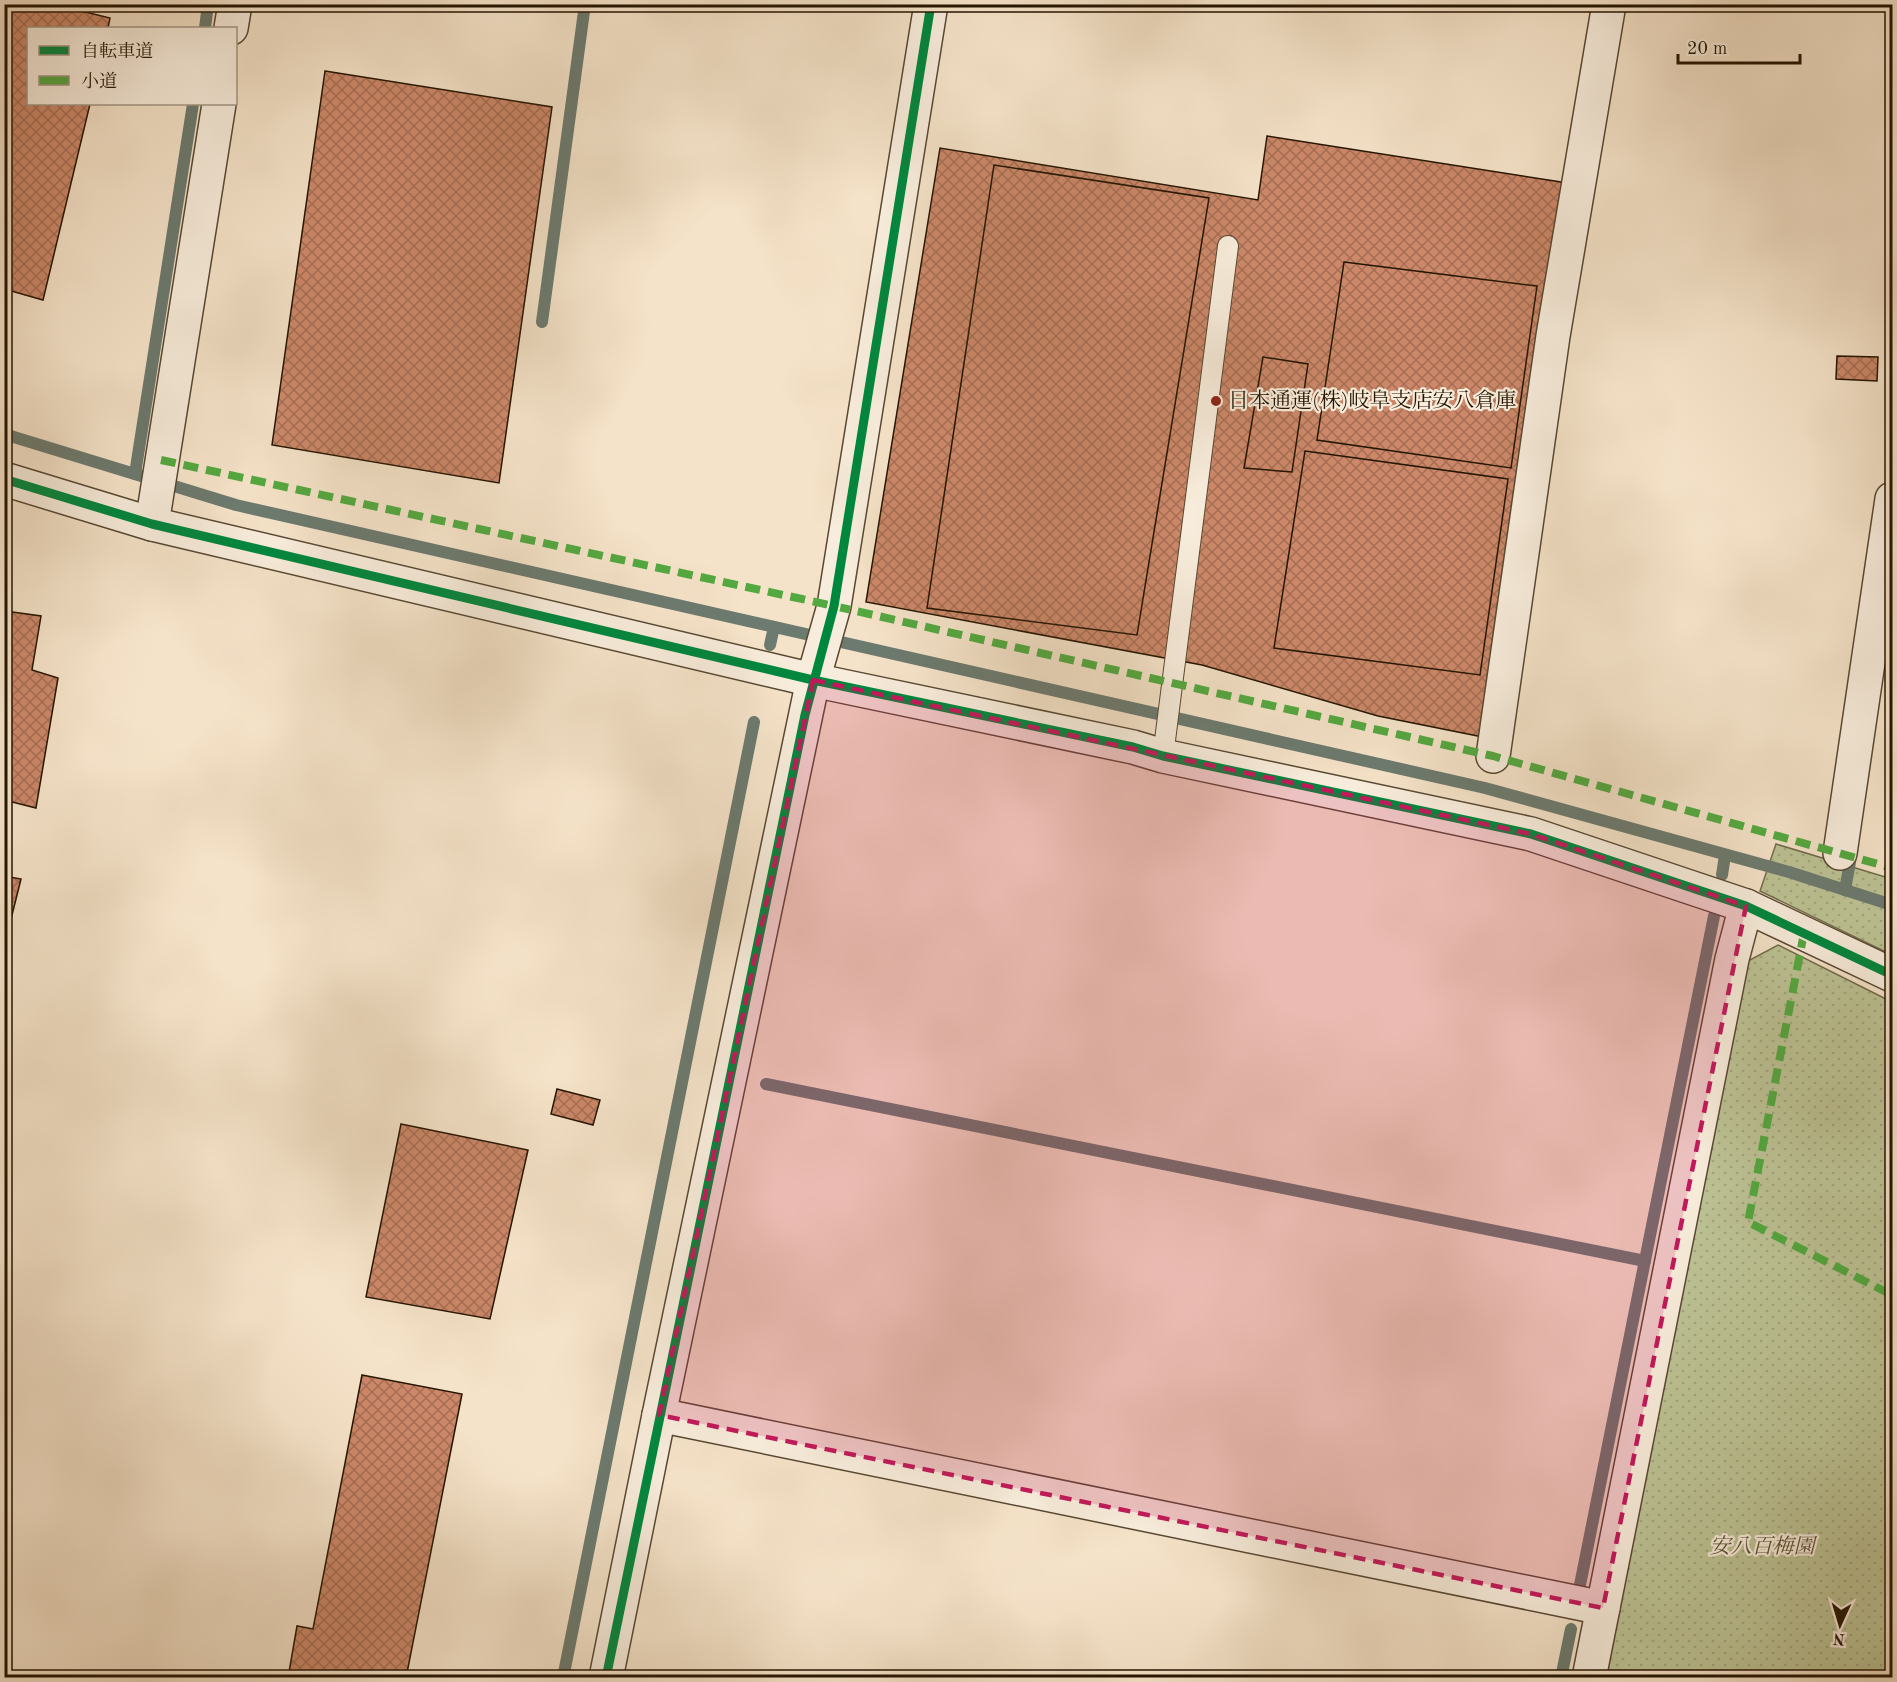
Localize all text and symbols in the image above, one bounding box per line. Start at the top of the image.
legend [27,27,237,105]
scale bar [1678,27,1800,65]
text: 20 m [1687,40,1727,58]
text: 自転車道 [81,41,153,61]
text: 小道 [81,71,117,91]
place label: 日本通運(株)岐阜支店安八倉庫 [1228,389,1517,412]
marker: 日本通運(株)岐阜支店安八倉庫 [1209,394,1223,408]
park label: 安八百梅園 [1710,1535,1817,1558]
north arrow [1810,1595,1870,1655]
text: N [1832,1630,1846,1646]

